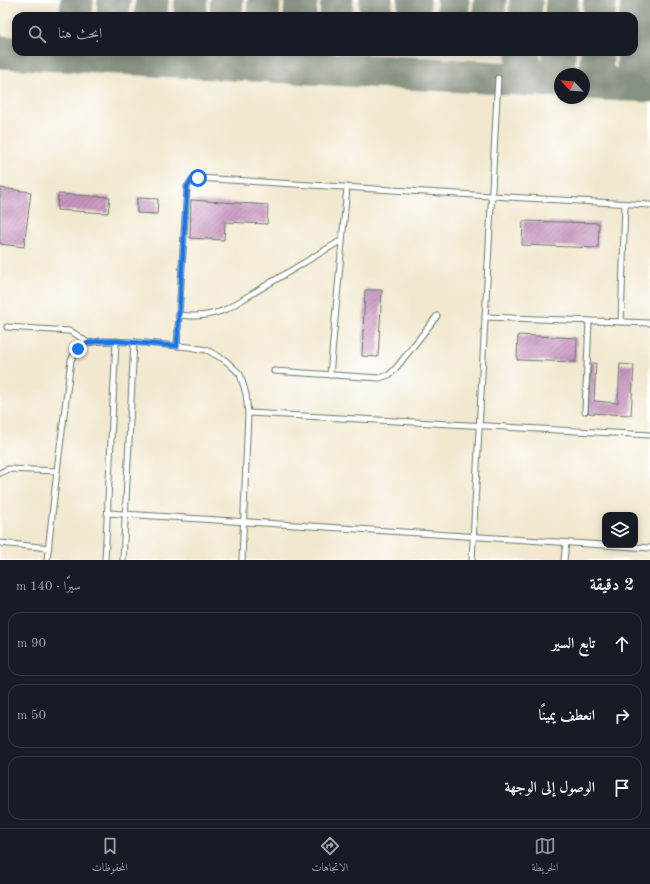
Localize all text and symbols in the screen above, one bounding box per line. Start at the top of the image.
search box [12,12,638,56]
icon: search [26,23,48,45]
text: ابحث هنا [58,27,102,42]
north arrow [554,68,590,104]
route start [189,169,207,187]
route end [69,340,87,358]
map controls [602,512,638,548]
button: layers [602,512,638,548]
text: 2 دقيقة [590,577,634,594]
text: سيرًا · 140 m [16,580,81,593]
icon: ahead [611,633,633,655]
text: 90 m [17,637,46,650]
text: تابع السير [552,637,595,652]
icon: right [611,705,633,727]
text: 50 m [17,709,46,722]
text: انعطف يمينًا [539,709,595,724]
icon: arrive [611,777,633,799]
text: الوصول إلى الوجهة [504,781,595,796]
tab: المحفوظات [92,835,128,878]
tab: الاتجاهات [311,835,348,878]
tab: الخريطة [532,835,558,878]

